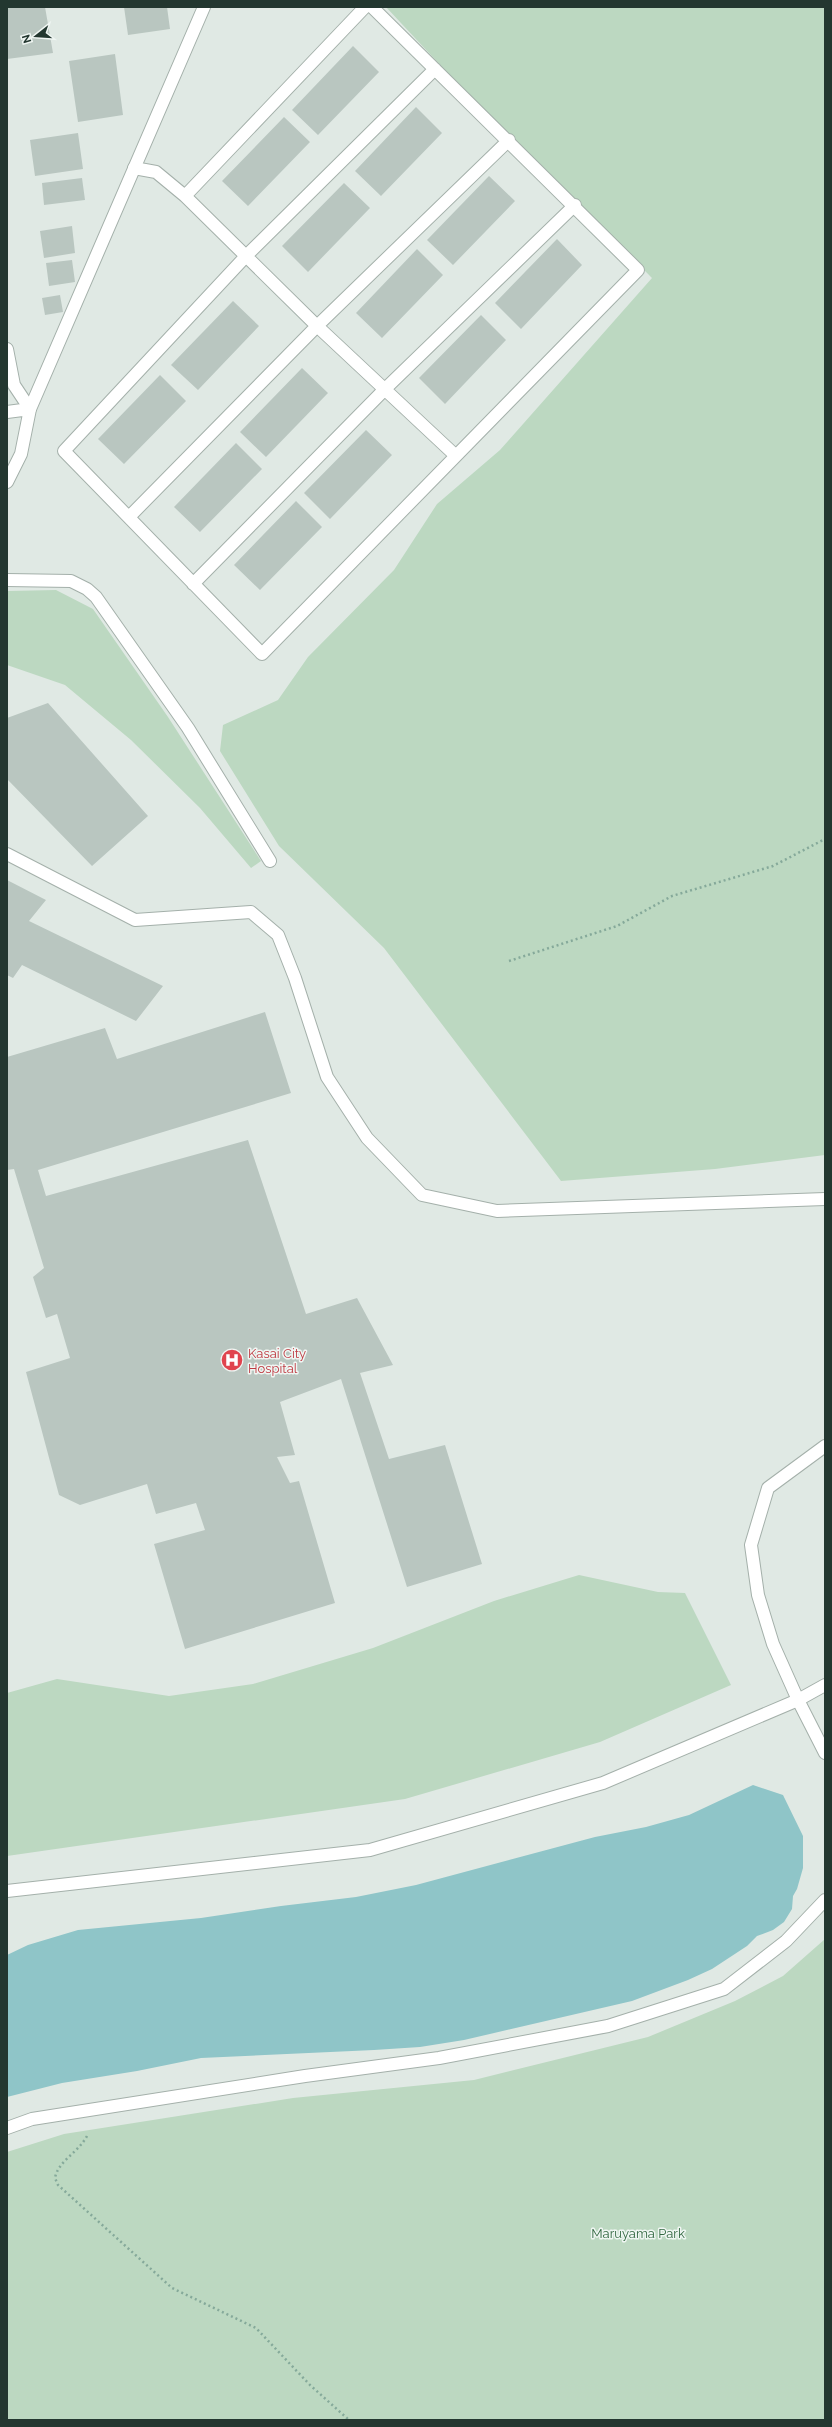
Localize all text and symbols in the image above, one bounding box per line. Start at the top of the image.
north arrow [16,16,56,56]
text: N [19,33,34,45]
place label: Kasai City Hospital [248,1346,306,1376]
hospital icon: Kasai City Hospital [219,1347,245,1373]
park label: Maruyama Park [591,2226,685,2241]

